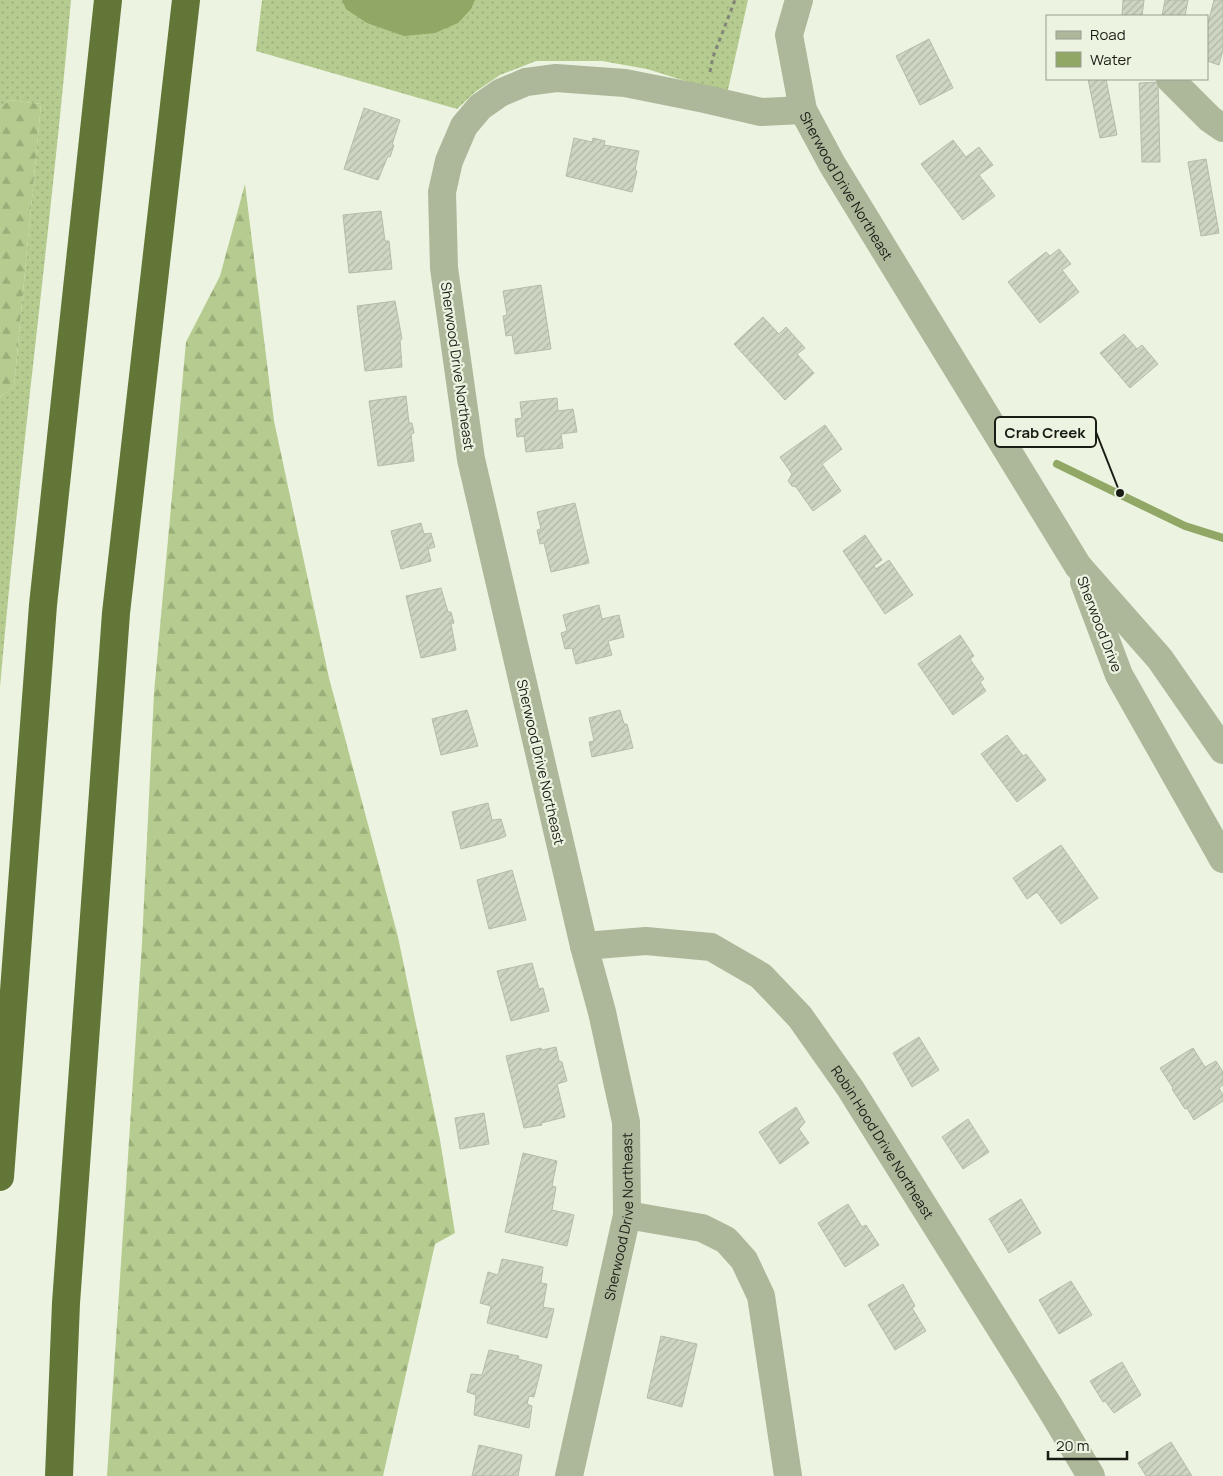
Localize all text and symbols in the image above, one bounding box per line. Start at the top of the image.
legend [1046,15,1208,80]
text: Road [1090,24,1126,45]
text: Water [1090,49,1132,70]
street label: Sherwood Drive Northeast [796,108,898,264]
street label: Sherwood Drive Northeast [437,281,479,452]
callout: Crab Creek [995,417,1096,447]
text: Crab Creek [1005,422,1086,443]
street label: Sherwood Drive [1073,573,1127,675]
street label: Sherwood Drive Northeast [513,677,569,847]
street label: Robin Hood Drive Northeast [827,1061,939,1223]
street label: Sherwood Drive Northeast [599,1132,637,1302]
scale bar [1048,1428,1127,1460]
text: 20 m [1056,1435,1089,1456]

